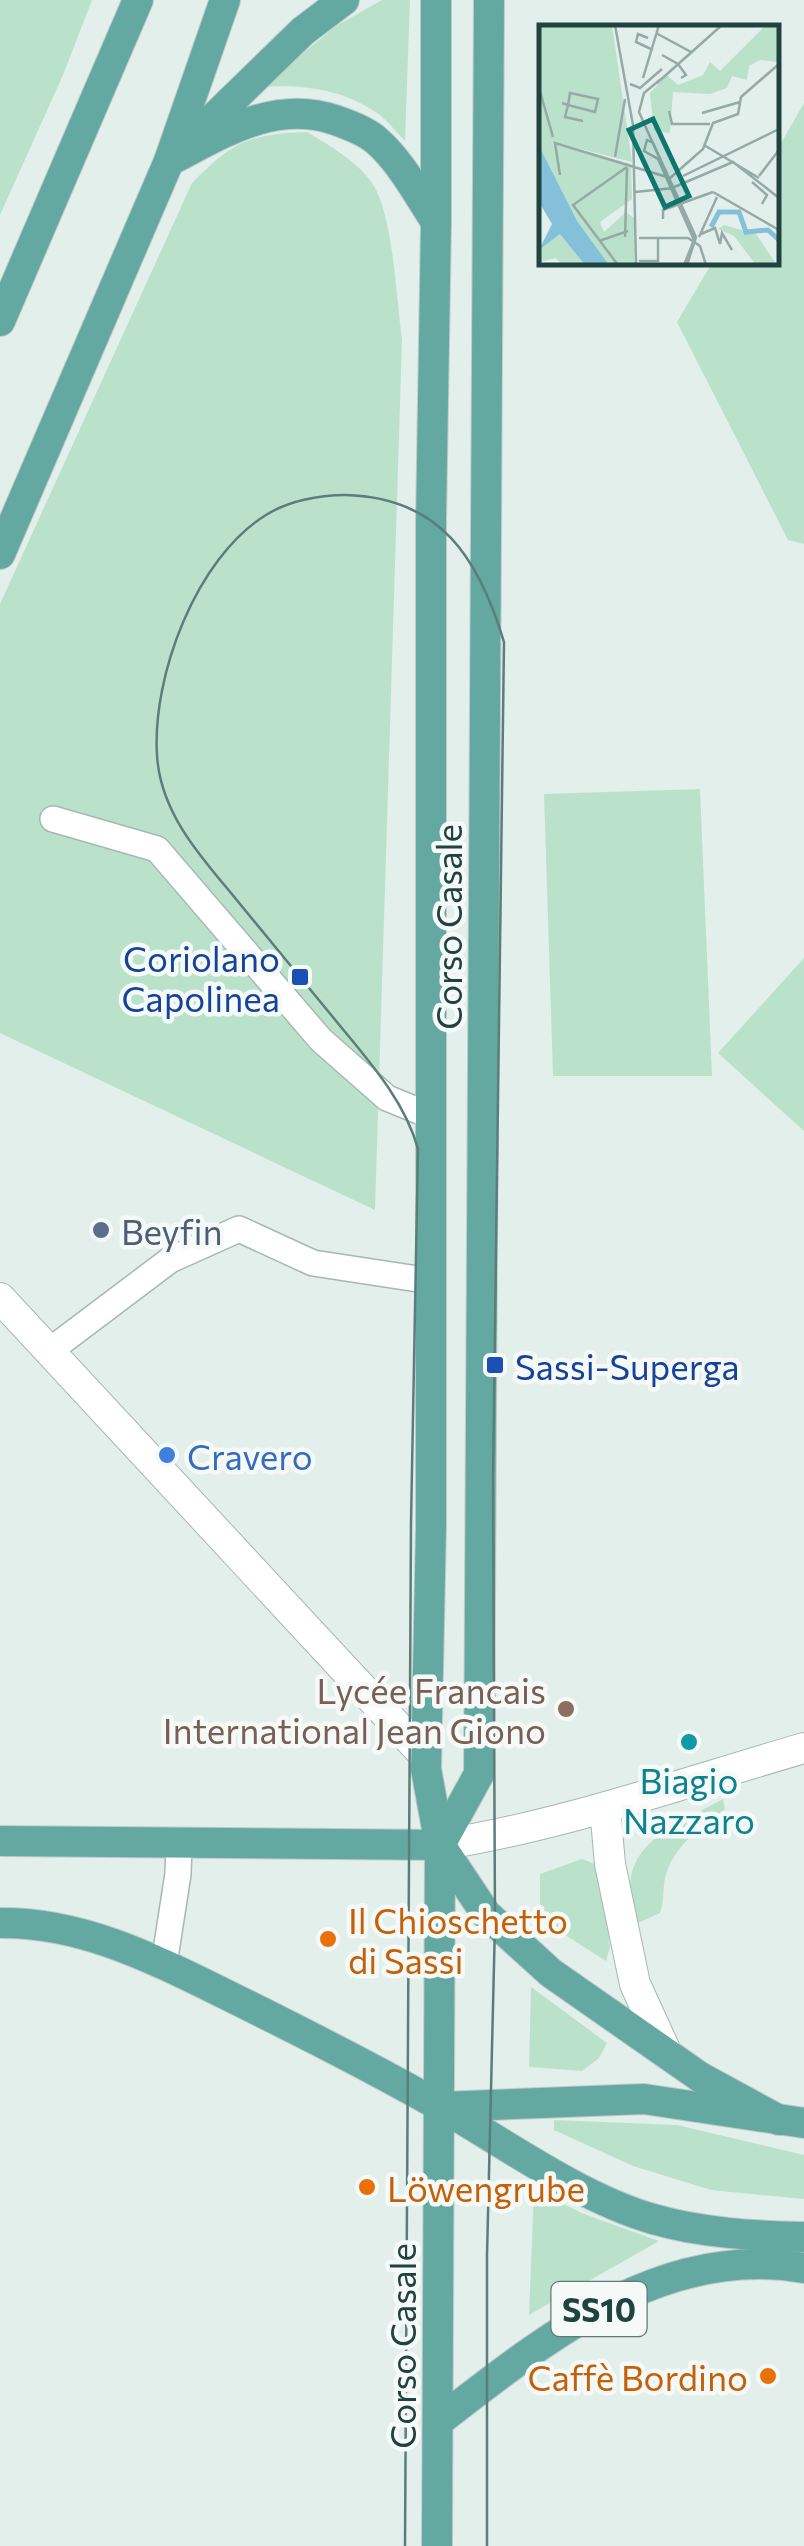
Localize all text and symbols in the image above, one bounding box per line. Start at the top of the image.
inset map [539,25,779,265]
street label: Corso Casale [426,824,469,1030]
place label: Coriolano Capolinea [121,936,280,1019]
marker: Coriolano Capolinea [289,966,311,988]
place label: Beyfin [121,1209,223,1252]
marker: Beyfin [90,1219,112,1241]
place label: Sassi-Superga [515,1344,740,1387]
marker: Sassi-Superga [484,1354,506,1376]
place label: Cravero [187,1434,313,1477]
marker: Cravero [156,1444,178,1466]
place label: Lycée Francais International Jean Giono [163,1668,546,1751]
marker: Lycée Francais International Jean Giono [555,1698,577,1720]
marker: Biagio Nazzaro [678,1731,700,1753]
place label: Biagio Nazzaro [623,1758,755,1841]
place label: Il Chioschetto di Sassi [348,1898,568,1981]
marker: Il Chioschetto di Sassi [317,1928,339,1950]
place label: Löwengrube [387,2166,585,2209]
marker: Löwengrube [356,2176,378,2198]
street label: Corso Casale [380,2243,423,2449]
road number: SS10 [552,2282,646,2336]
place label: Caffè Bordino [527,2355,748,2398]
marker: Caffè Bordino [757,2365,779,2387]

